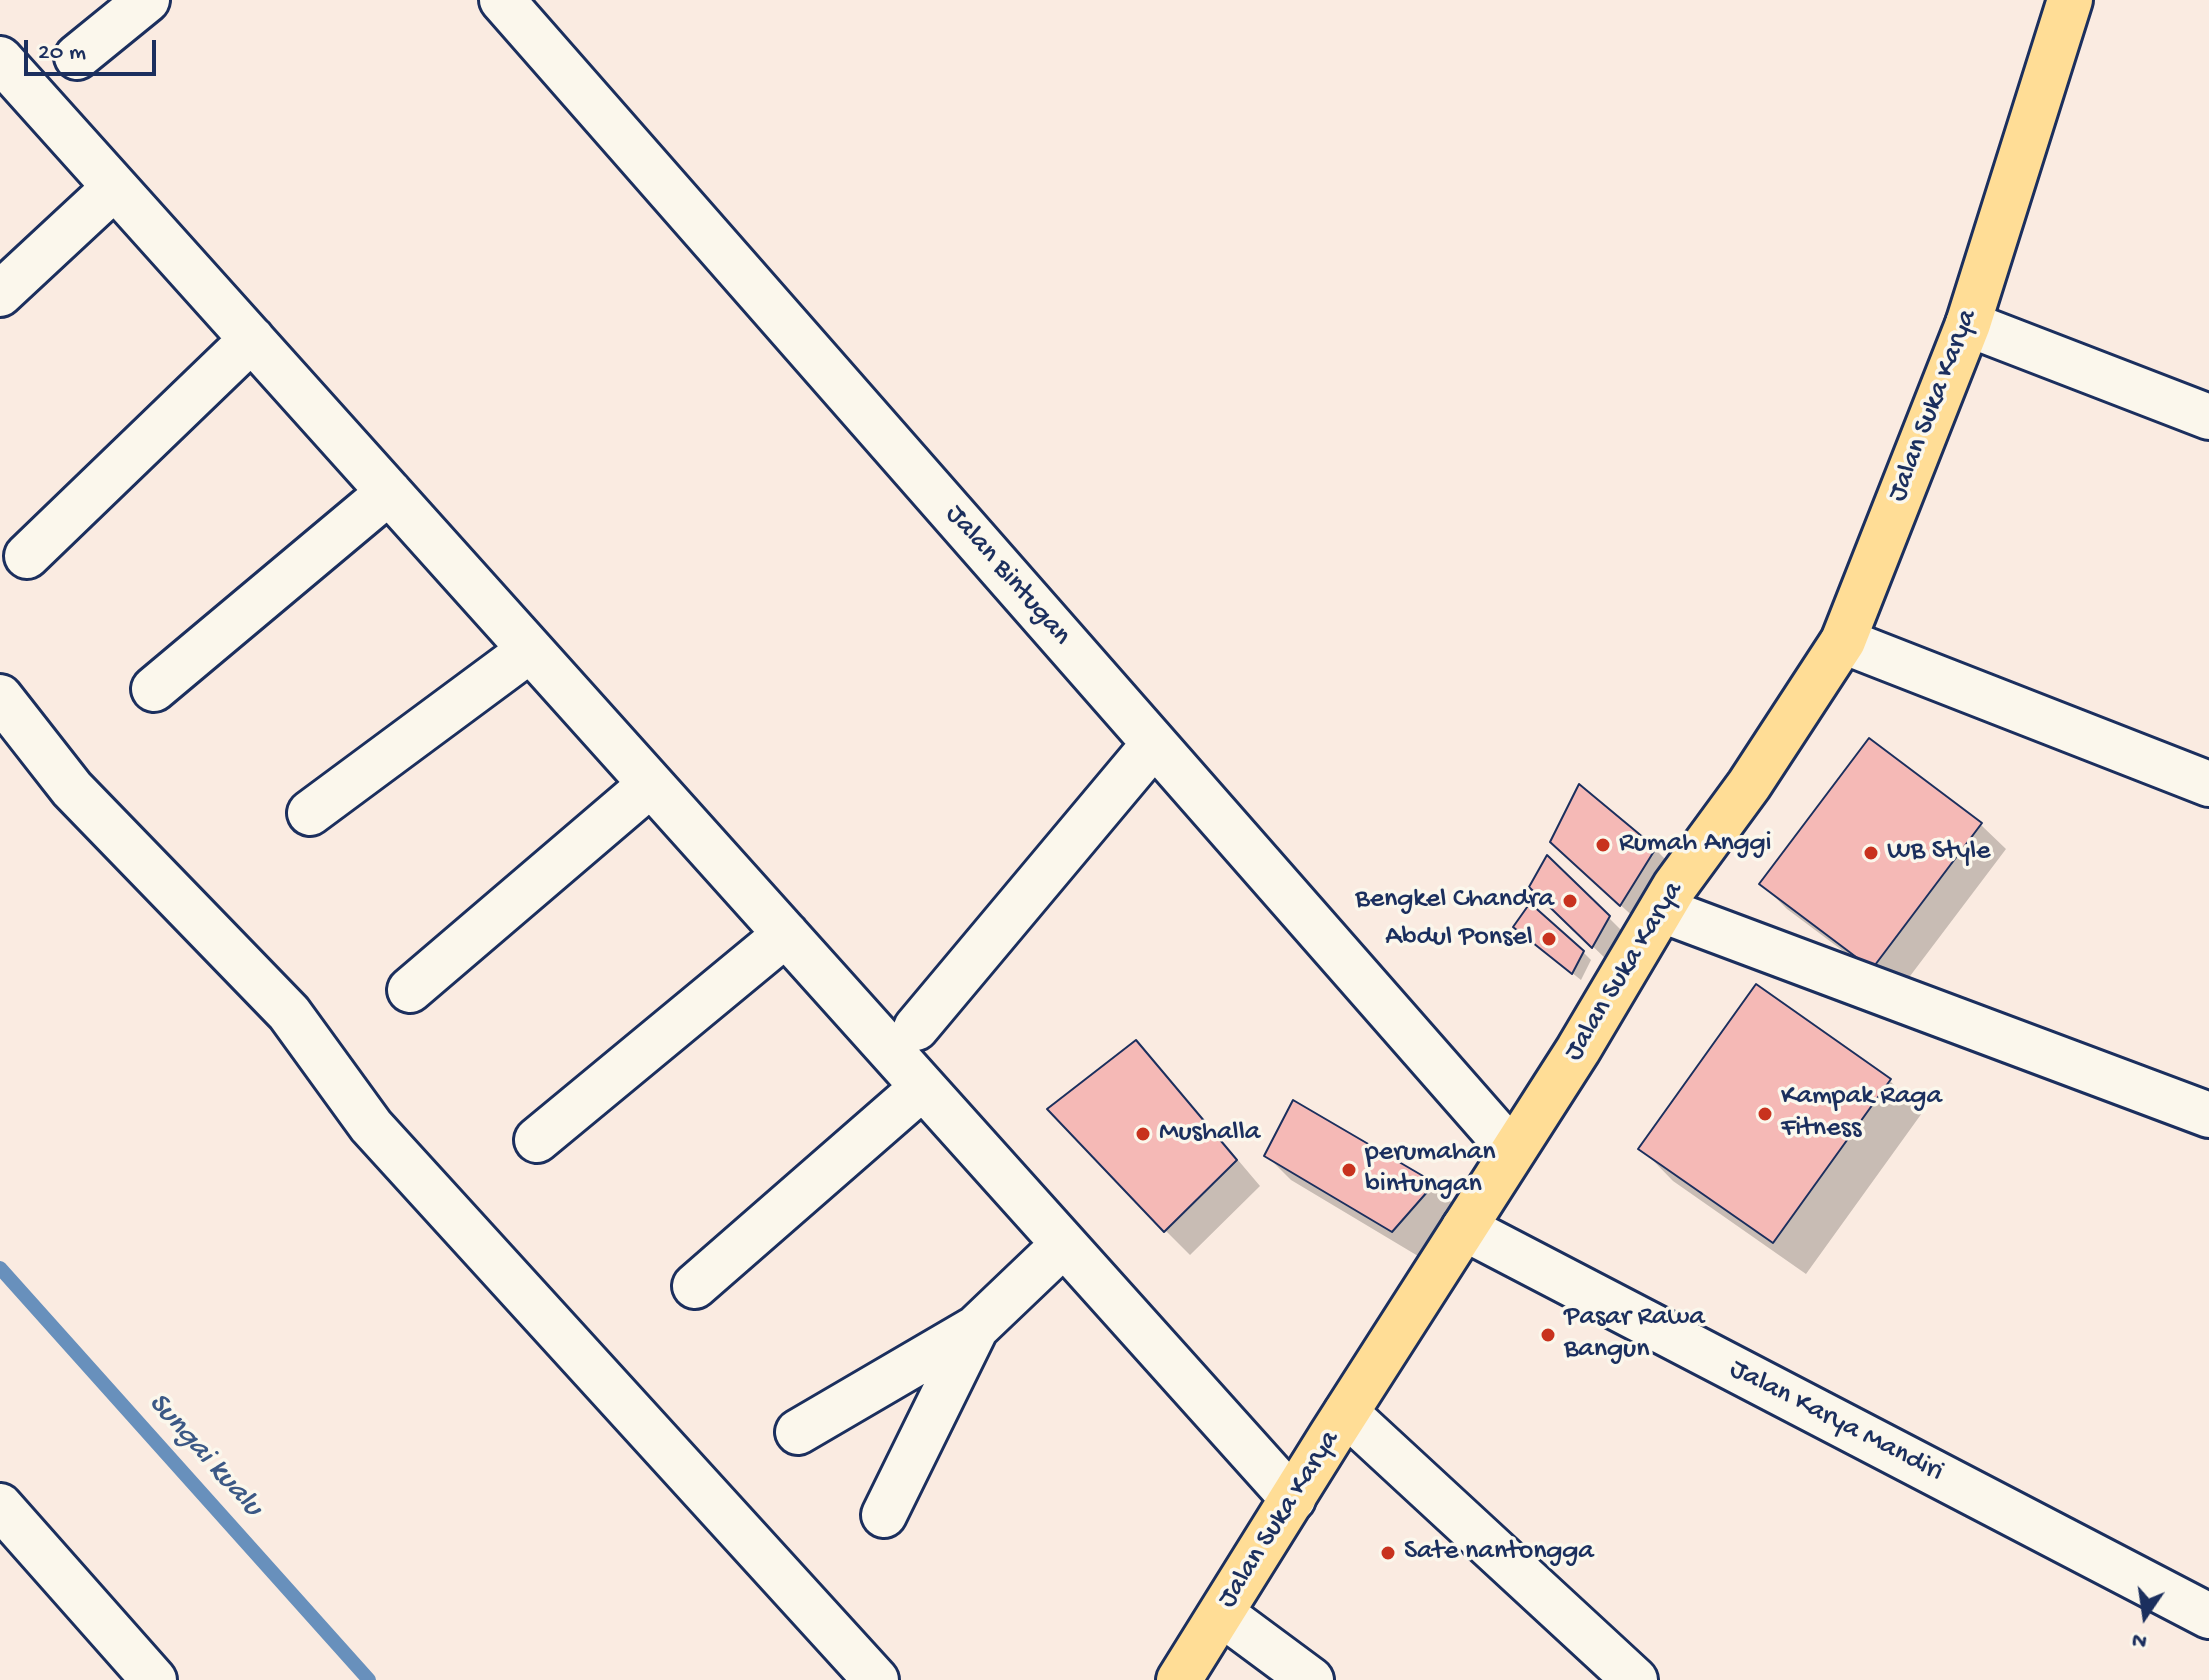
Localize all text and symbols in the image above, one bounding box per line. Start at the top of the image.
scale bar [28,24,160,74]
text: 20 m [38,39,86,68]
street label: Jalan Suka Karya [1882,305,1986,507]
street label: Jalan Bintugan [937,499,1077,653]
place label: Rumah Anggi [1619,828,1772,862]
marker: Rumah Anggi [1594,836,1612,854]
place label: WB Style [1887,836,1991,870]
marker: WB Style [1862,844,1880,862]
street label: Jalan Suka Karya [1558,876,1692,1068]
place label: Bengkel Chandra [1355,884,1554,918]
marker: Bengkel Chandra [1561,892,1579,910]
place label: Abdul Ponsel [1385,922,1533,956]
marker: Abdul Ponsel [1540,930,1558,948]
place label: Kampak Raga Fitness [1781,1081,1942,1147]
marker: Kampak Raga Fitness [1756,1105,1774,1123]
place label: Mushalla [1159,1117,1260,1151]
marker: Mushalla [1134,1125,1152,1143]
place label: perumahan bintungan [1365,1137,1496,1203]
marker: perumahan bintungan [1340,1161,1358,1179]
place label: Pasar Rawa Bangun [1564,1302,1705,1368]
marker: Pasar Rawa Bangun [1539,1326,1557,1344]
street label: Jalan Karya Mandiri [1723,1354,1949,1490]
water label: Sungai kualu [139,1387,269,1525]
street label: Jalan Suka Karya [1212,1425,1348,1615]
place label: Sate nantongga [1404,1536,1594,1570]
marker: Sate nantongga [1379,1544,1397,1562]
north arrow [2105,1576,2185,1656]
text: N [2130,1625,2150,1654]

